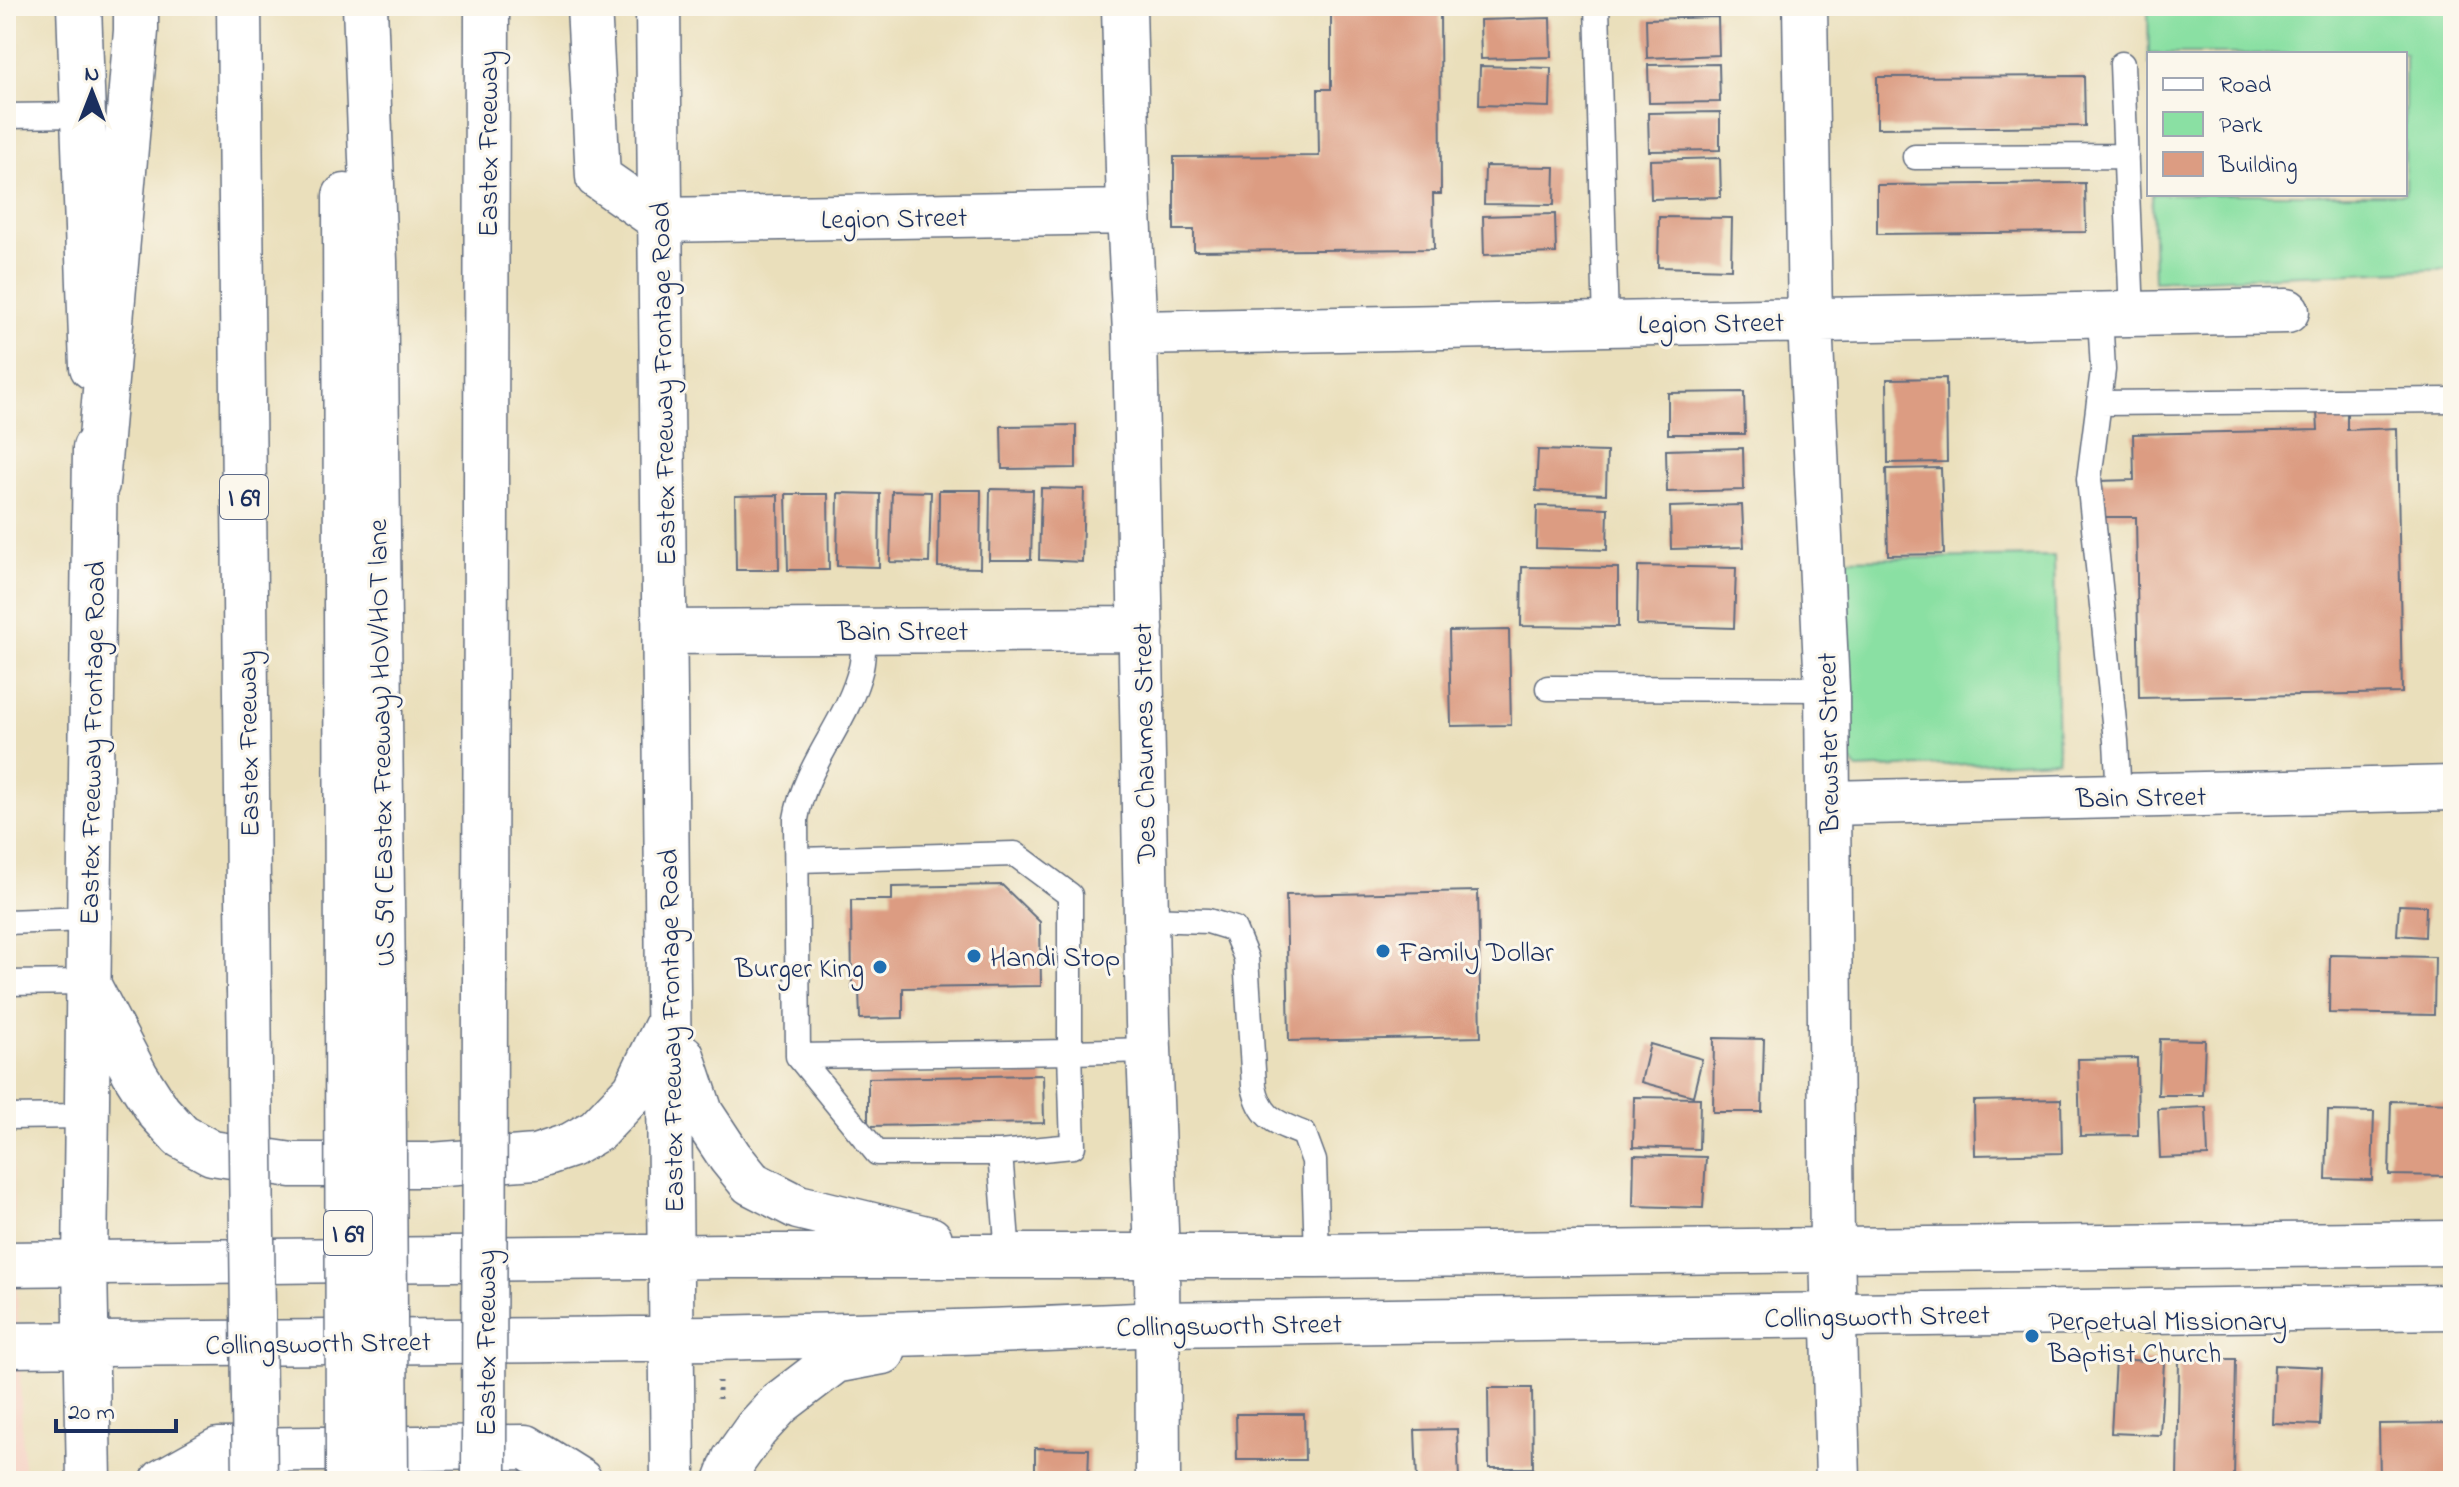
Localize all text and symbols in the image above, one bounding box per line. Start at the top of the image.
street label: Eastex Freeway [470,51,511,237]
north arrow [52,52,132,132]
legend [2147,52,2407,196]
text: N [85,59,99,91]
text: Road [2219,69,2272,104]
text: Park [2219,109,2263,144]
text: Building [2218,149,2298,184]
street label: Legion Street [820,199,968,242]
street label: Eastex Freeway Frontage Road [642,201,689,566]
street label: Legion Street [1637,304,1785,347]
road number: I 69 [220,475,268,519]
street label: US 59 (Eastex Freeway) HOV/HOT lane [359,518,408,967]
street label: Eastex Freeway Frontage Road [71,560,118,925]
street label: Bain Street [837,613,968,654]
street label: Des Chaumes Street [1124,623,1169,864]
street label: Eastex Freeway [228,650,273,838]
street label: Brewster Street [1808,652,1853,835]
street label: Bain Street [2075,778,2207,821]
street label: Eastex Freeway Frontage Road [650,848,697,1213]
place label: Family Dollar [1398,934,1554,975]
place label: Handi Stop [990,939,1120,980]
marker: Family Dollar [1374,942,1392,960]
marker: Handi Stop [965,947,983,965]
place label: Burger King [734,950,864,991]
marker: Burger King [871,958,889,976]
road number: I 69 [324,1211,372,1255]
street label: Eastex Freeway [468,1250,509,1436]
street label: Collingsworth Street [1764,1296,1990,1341]
place label: Perpetual Missionary Baptist Church [2047,1303,2287,1376]
street label: Collingsworth Street [1116,1305,1342,1350]
street label: Collingsworth Street [205,1323,431,1368]
marker: Perpetual Missionary Baptist Church [2023,1327,2041,1345]
scale bar [56,1383,176,1433]
text: 20 m [68,1396,115,1431]

